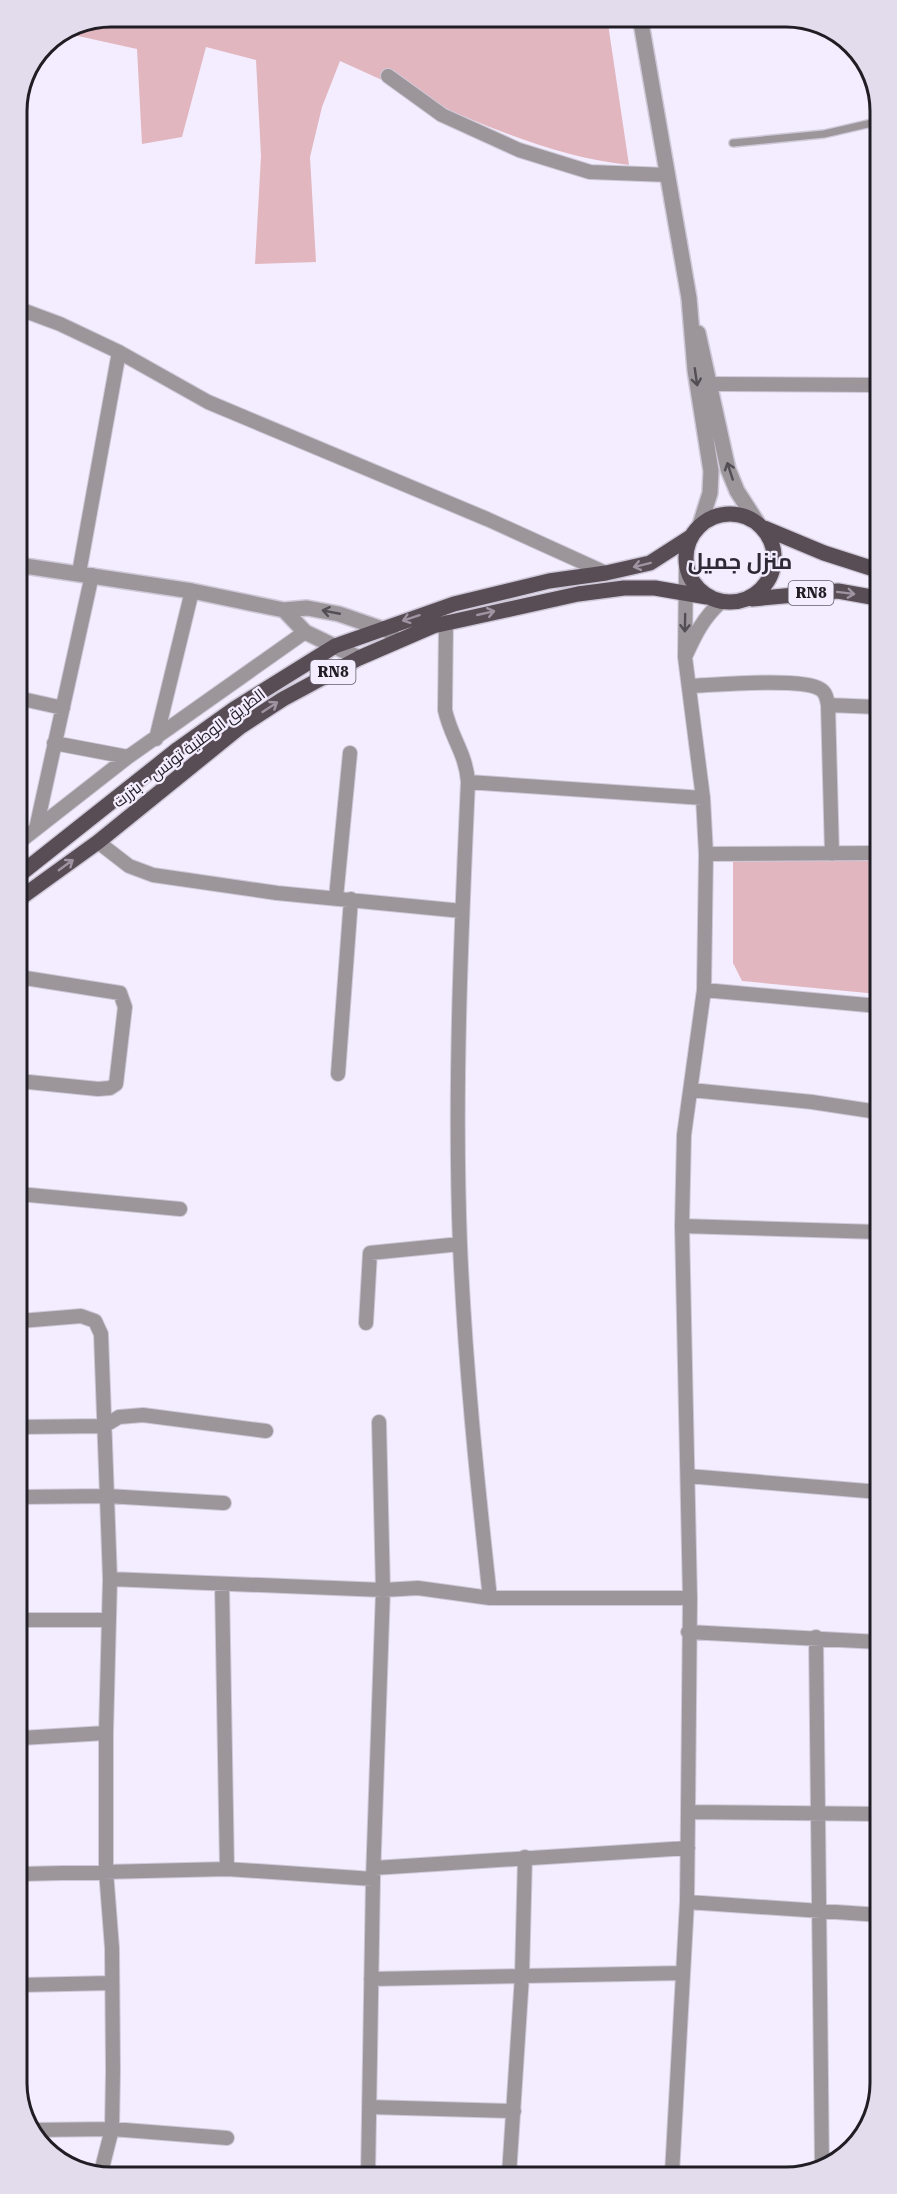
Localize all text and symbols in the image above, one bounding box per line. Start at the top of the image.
one-way arrow [690,367,701,387]
one-way arrow [724,462,735,481]
district label: منزل جميل [688,549,792,575]
one-way arrow [633,560,652,572]
road number: RN8 [788,581,834,605]
one-way arrow [835,588,855,599]
one-way arrow [321,606,341,617]
one-way arrow [476,607,495,618]
one-way arrow [402,613,421,624]
one-way arrow [679,613,691,633]
road number: RN8 [310,660,356,684]
street label: الطريق الوطنية تونس - بنزرت [109,685,269,812]
one-way arrow [261,701,278,713]
one-way arrow [57,859,73,871]

